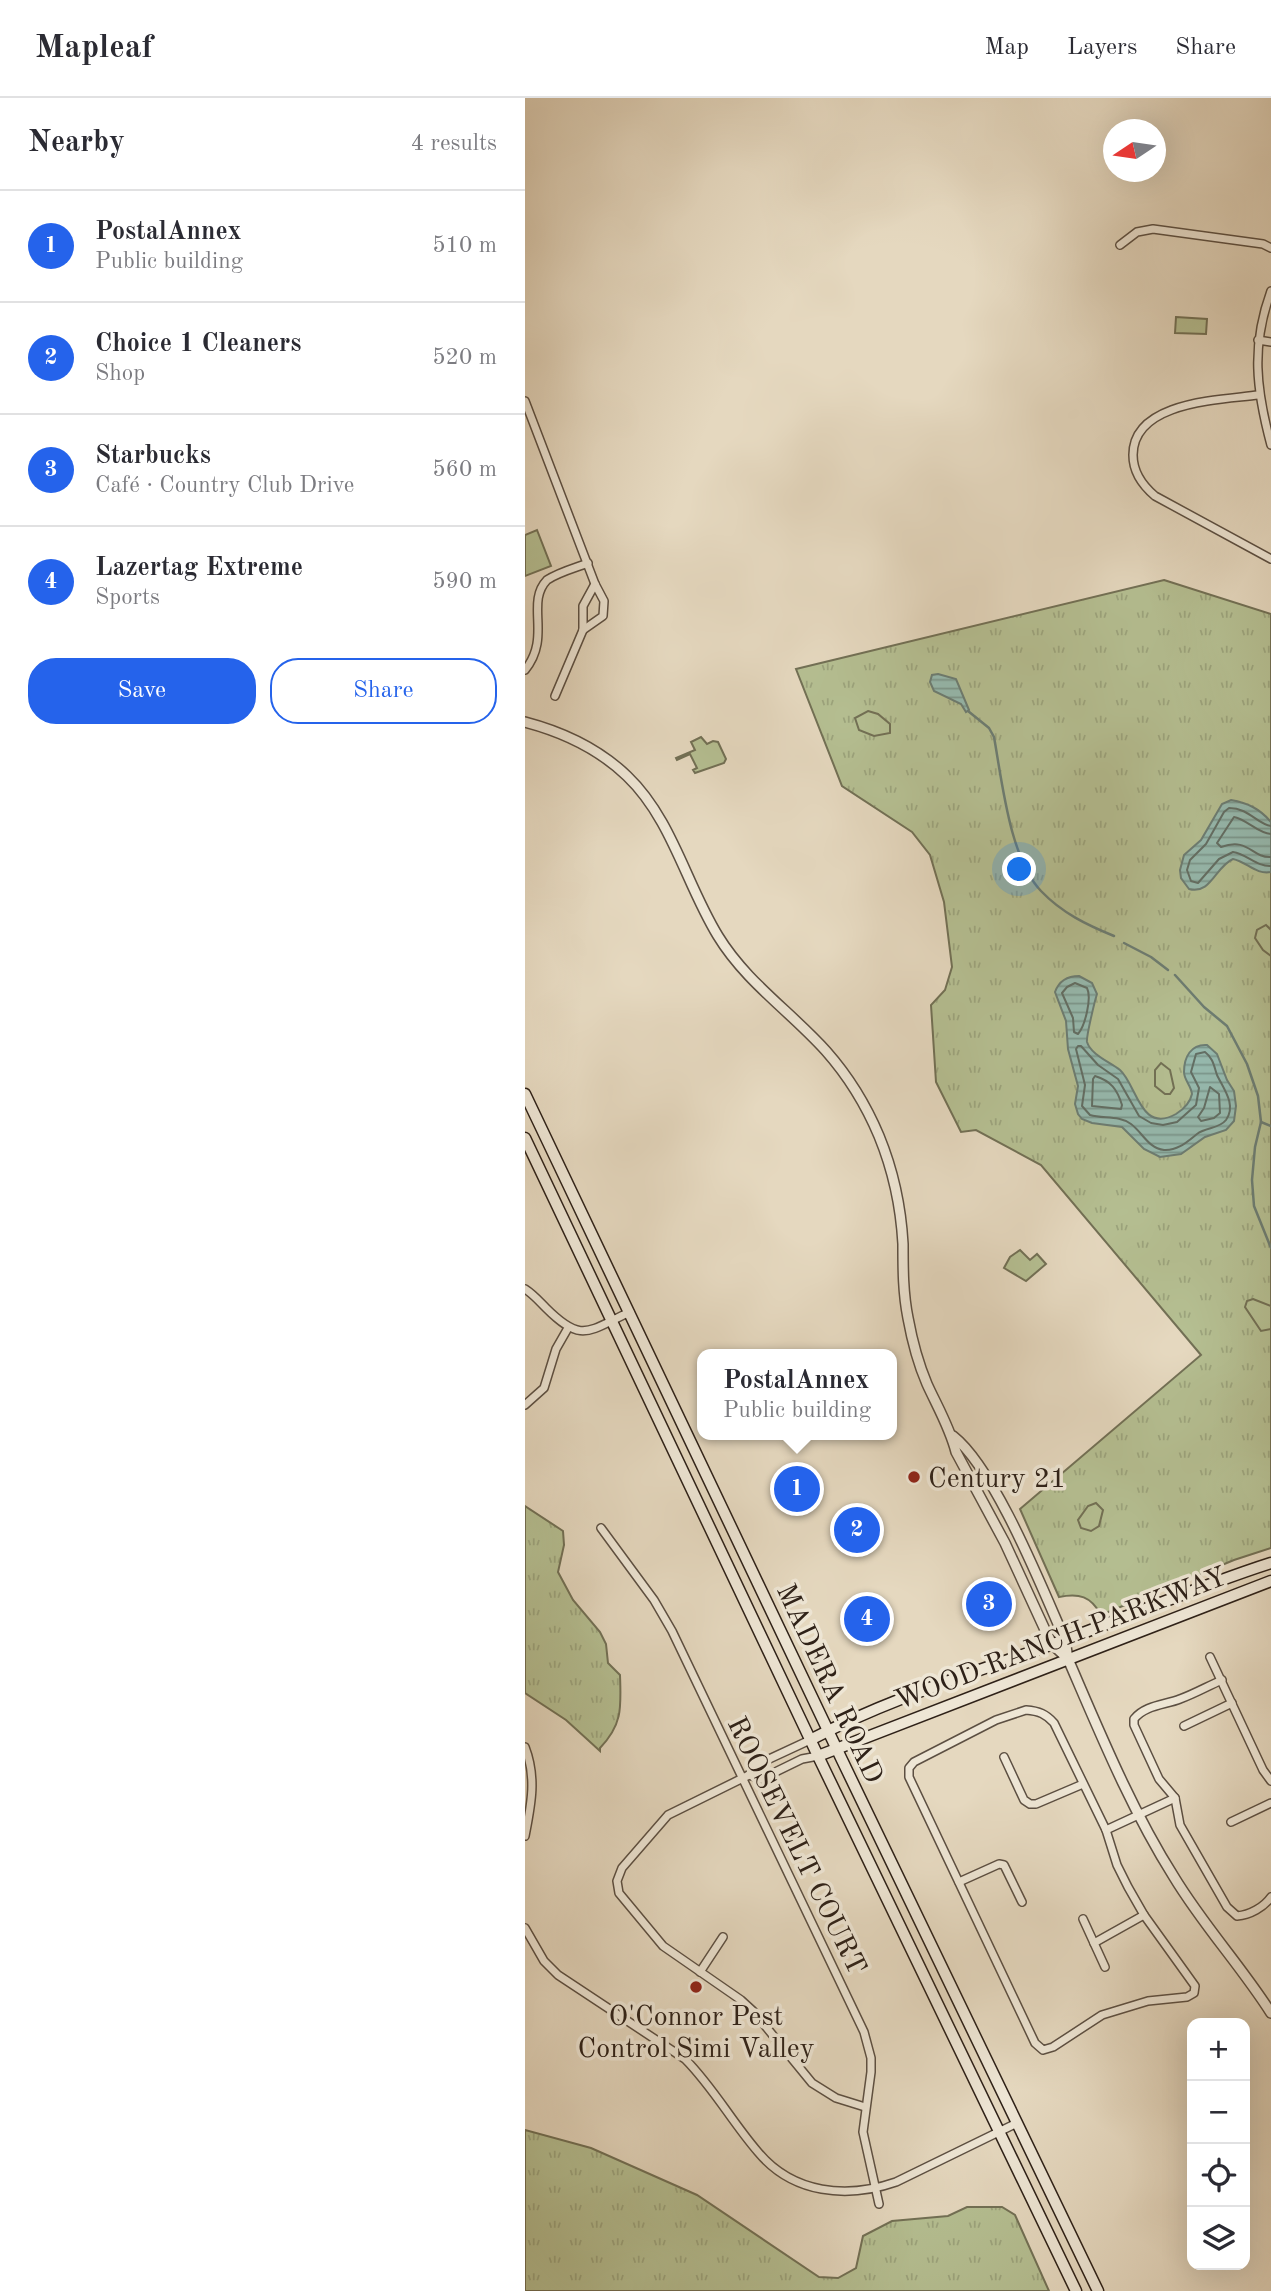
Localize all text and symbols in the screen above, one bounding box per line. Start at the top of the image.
text: Mapleaf [35,32,153,65]
text: Map [985,36,1029,60]
text: Layers [1067,36,1137,60]
text: Share [1175,36,1236,60]
north arrow [1103,119,1166,182]
text: Nearby [28,128,125,158]
text: 4 results [411,132,497,155]
text: PostalAnnex [95,219,241,245]
text: 1 [44,234,58,257]
text: 510 m [432,234,497,257]
text: Public building [95,250,243,273]
text: Choice 1 Cleaners [95,331,301,357]
text: 2 [44,346,58,369]
text: 520 m [432,346,497,369]
text: Shop [95,362,145,385]
text: Starbucks [95,443,211,469]
text: 3 [44,458,58,481]
text: 560 m [432,458,497,481]
text: Café · Country Club Drive [95,474,354,497]
text: Lazertag Extreme [95,555,303,581]
text: 4 [44,570,58,593]
text: 590 m [432,570,497,593]
text: Sports [95,586,160,609]
button: Save [28,658,256,724]
button: Share [270,658,497,724]
your location [1002,852,1036,886]
popup [697,1349,897,1440]
text: PostalAnnex [723,1368,869,1394]
text: Public building [723,1399,871,1422]
pin: 1 [774,1463,820,1515]
place label: Century 21 [928,1466,1066,1494]
marker: Century 21 [906,1469,922,1485]
pin: 2 [834,1504,880,1556]
street label: WOOD RANCH PARKWAY [891,1564,1231,1716]
pin: 3 [966,1578,1012,1630]
street label: MADERA ROAD [770,1580,887,1788]
pin: 4 [844,1593,890,1645]
street label: ROOSEVELT COURT [721,1713,870,1980]
marker: O'Connor Pest Control Simi Valley [688,1979,704,1995]
place label: O'Connor Pest Control Simi Valley [578,2004,815,2064]
map controls [1187,2018,1250,2270]
button: + [1187,2018,1250,2081]
button: − [1187,2081,1250,2144]
button: locate [1187,2144,1250,2207]
button: layers [1187,2207,1250,2270]

